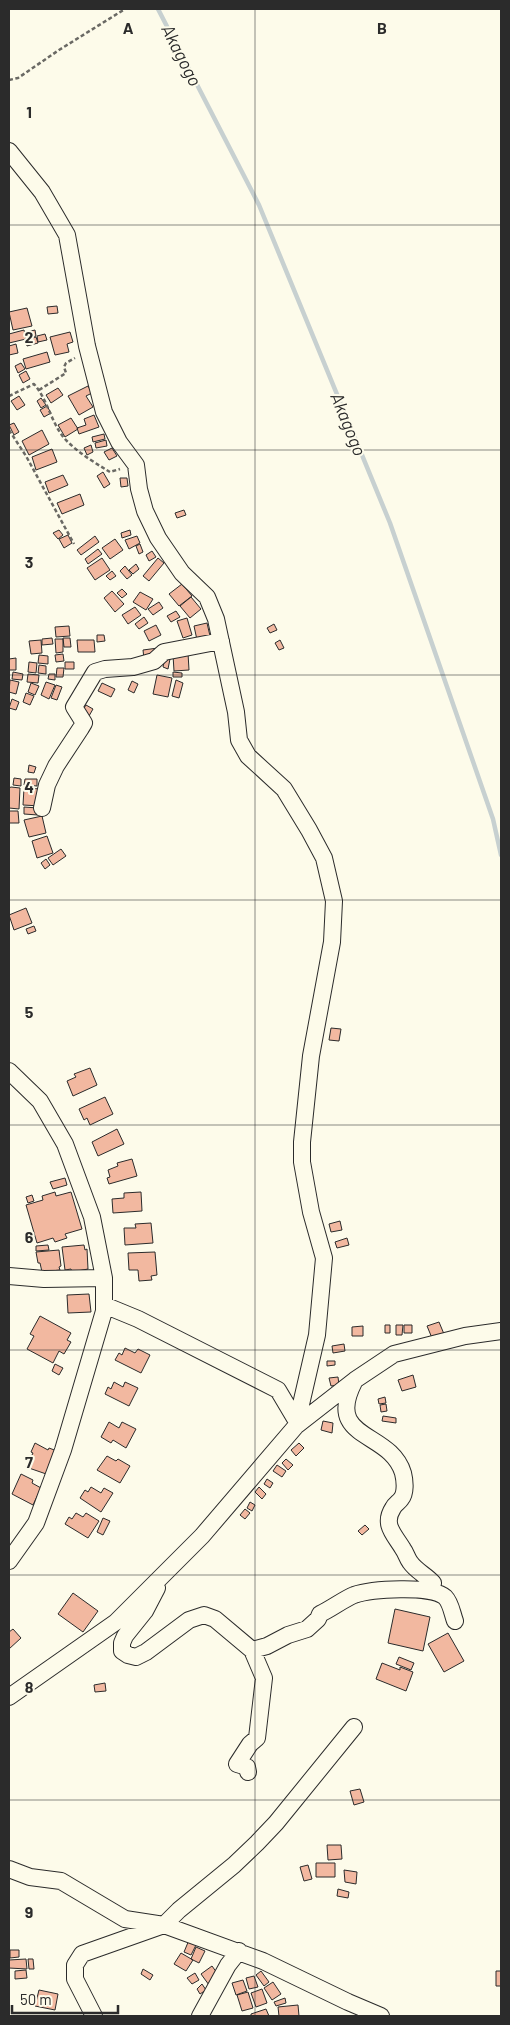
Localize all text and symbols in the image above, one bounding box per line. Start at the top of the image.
text: A [123,18,134,37]
text: B [377,18,387,37]
water label: Akagogo [157,20,207,90]
text: 1 [26,102,32,121]
text: 2 [25,327,34,346]
water label: Akagogo [326,389,372,459]
text: 3 [25,552,33,571]
text: 4 [24,777,34,796]
text: 5 [25,1002,34,1021]
text: 6 [25,1227,34,1246]
text: 7 [25,1452,33,1471]
text: 8 [25,1677,34,1696]
text: 9 [25,1902,33,1921]
scale bar [12,1982,119,2014]
text: 50 m [20,1990,52,2008]

